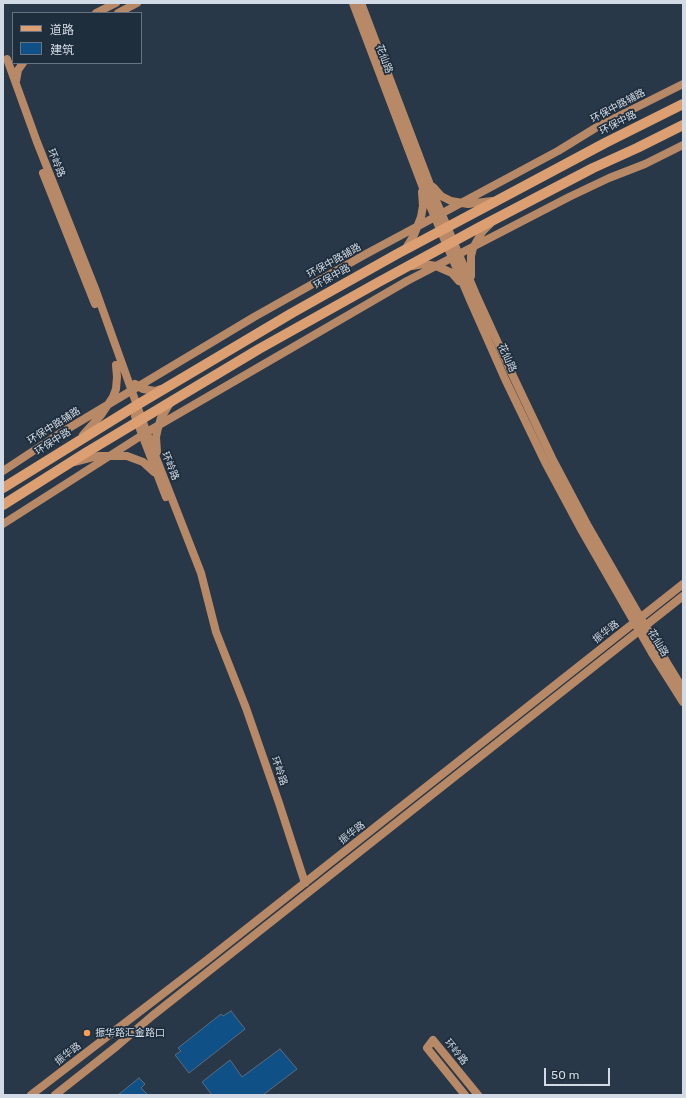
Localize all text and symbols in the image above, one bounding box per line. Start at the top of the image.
legend [12,12,142,64]
text: 道路 [50,23,74,37]
text: 建筑 [50,43,74,57]
street label: 花仙路 [373,43,395,75]
street label: 环保中路辅路 [589,87,647,125]
street label: 环保中路 [597,109,639,137]
street label: 环岭路 [45,147,67,179]
street label: 环保中路辅路 [305,241,363,281]
street label: 环保中路 [312,262,352,292]
street label: 花仙路 [495,342,519,374]
street label: 环保中路辅路 [25,405,83,447]
street label: 环保中路 [33,426,73,458]
street label: 环岭路 [159,450,181,482]
street label: 振华路 [590,618,622,646]
street label: 花仙路 [645,627,671,659]
street label: 环岭路 [268,755,290,787]
street label: 振华路 [336,819,368,847]
place label: 振华路汇金路口 [95,1027,165,1039]
marker: 振华路汇金路口 [82,1028,92,1038]
street label: 环岭路 [442,1037,470,1067]
street label: 振华路 [52,1040,84,1068]
scale bar [546,1060,612,1086]
text: 50 m [551,1068,579,1082]

